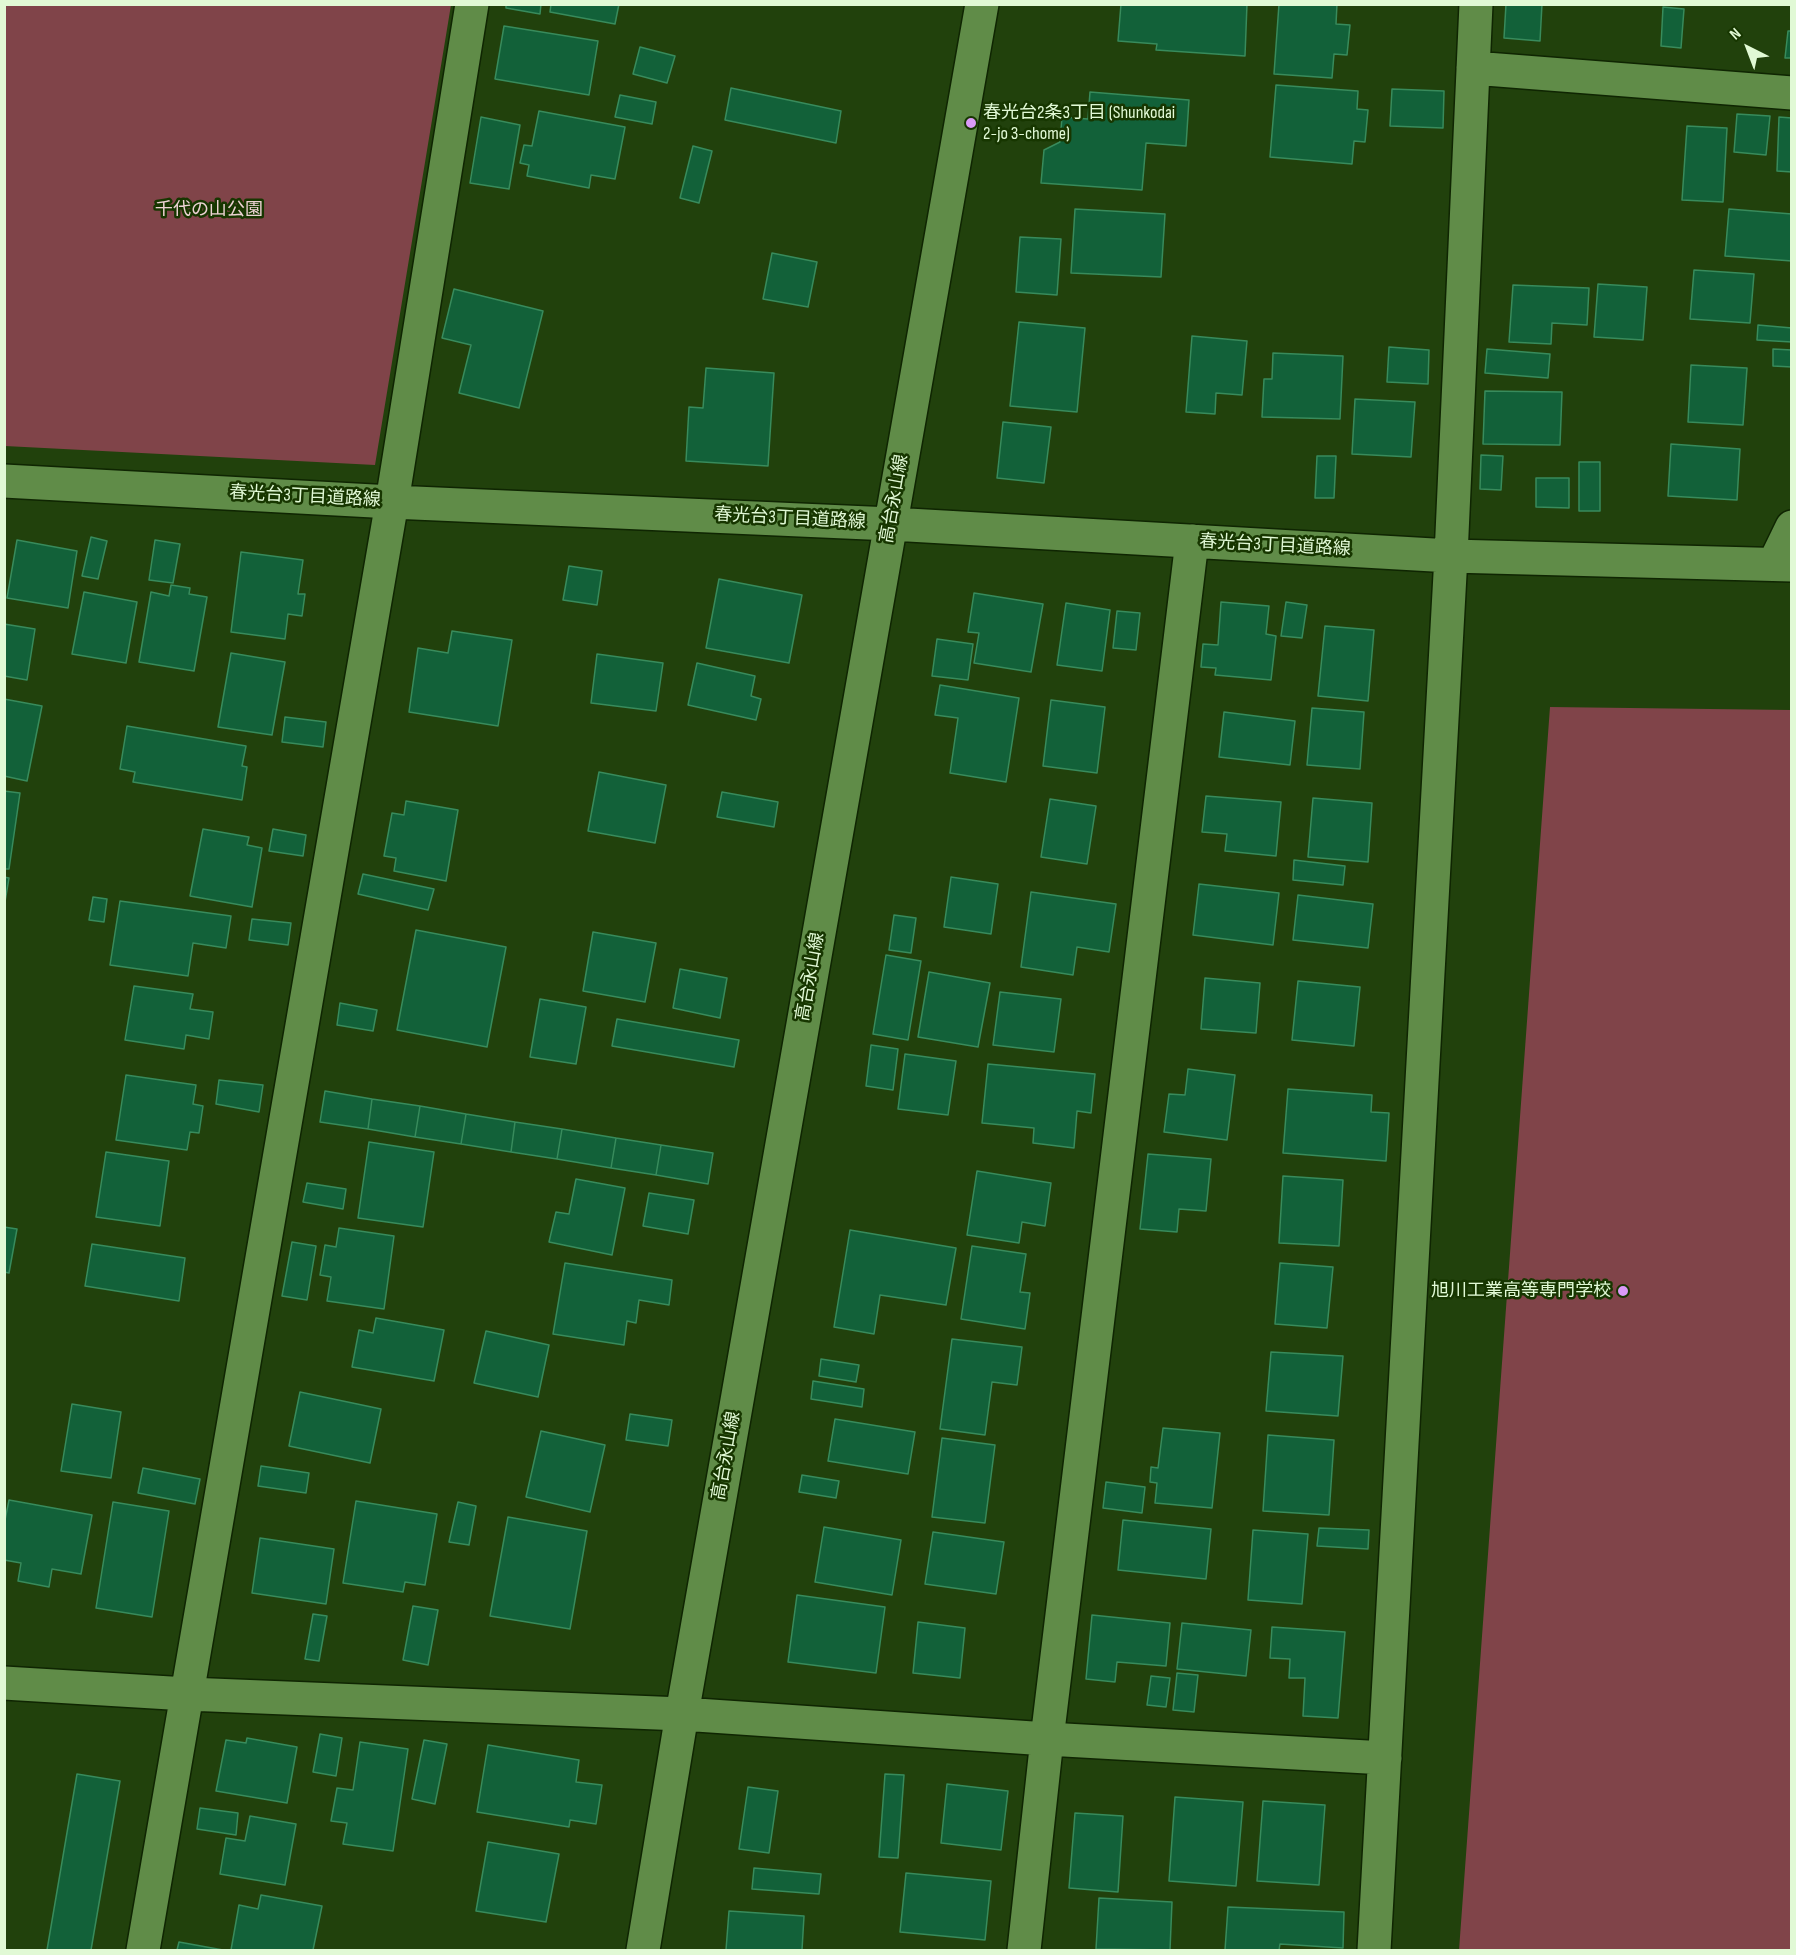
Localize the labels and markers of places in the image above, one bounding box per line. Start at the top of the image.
place label: 春光台2条3丁目 (Shunkodai 2-jo 3-chome) [983,102,1175,144]
marker: 春光台2条3丁目 (Shunkodai 2-jo 3-chome) [964,116,978,130]
place label: 旭川工業高等専門学校 [1431,1280,1611,1302]
marker: 旭川工業高等専門学校 [1616,1284,1630,1298]

